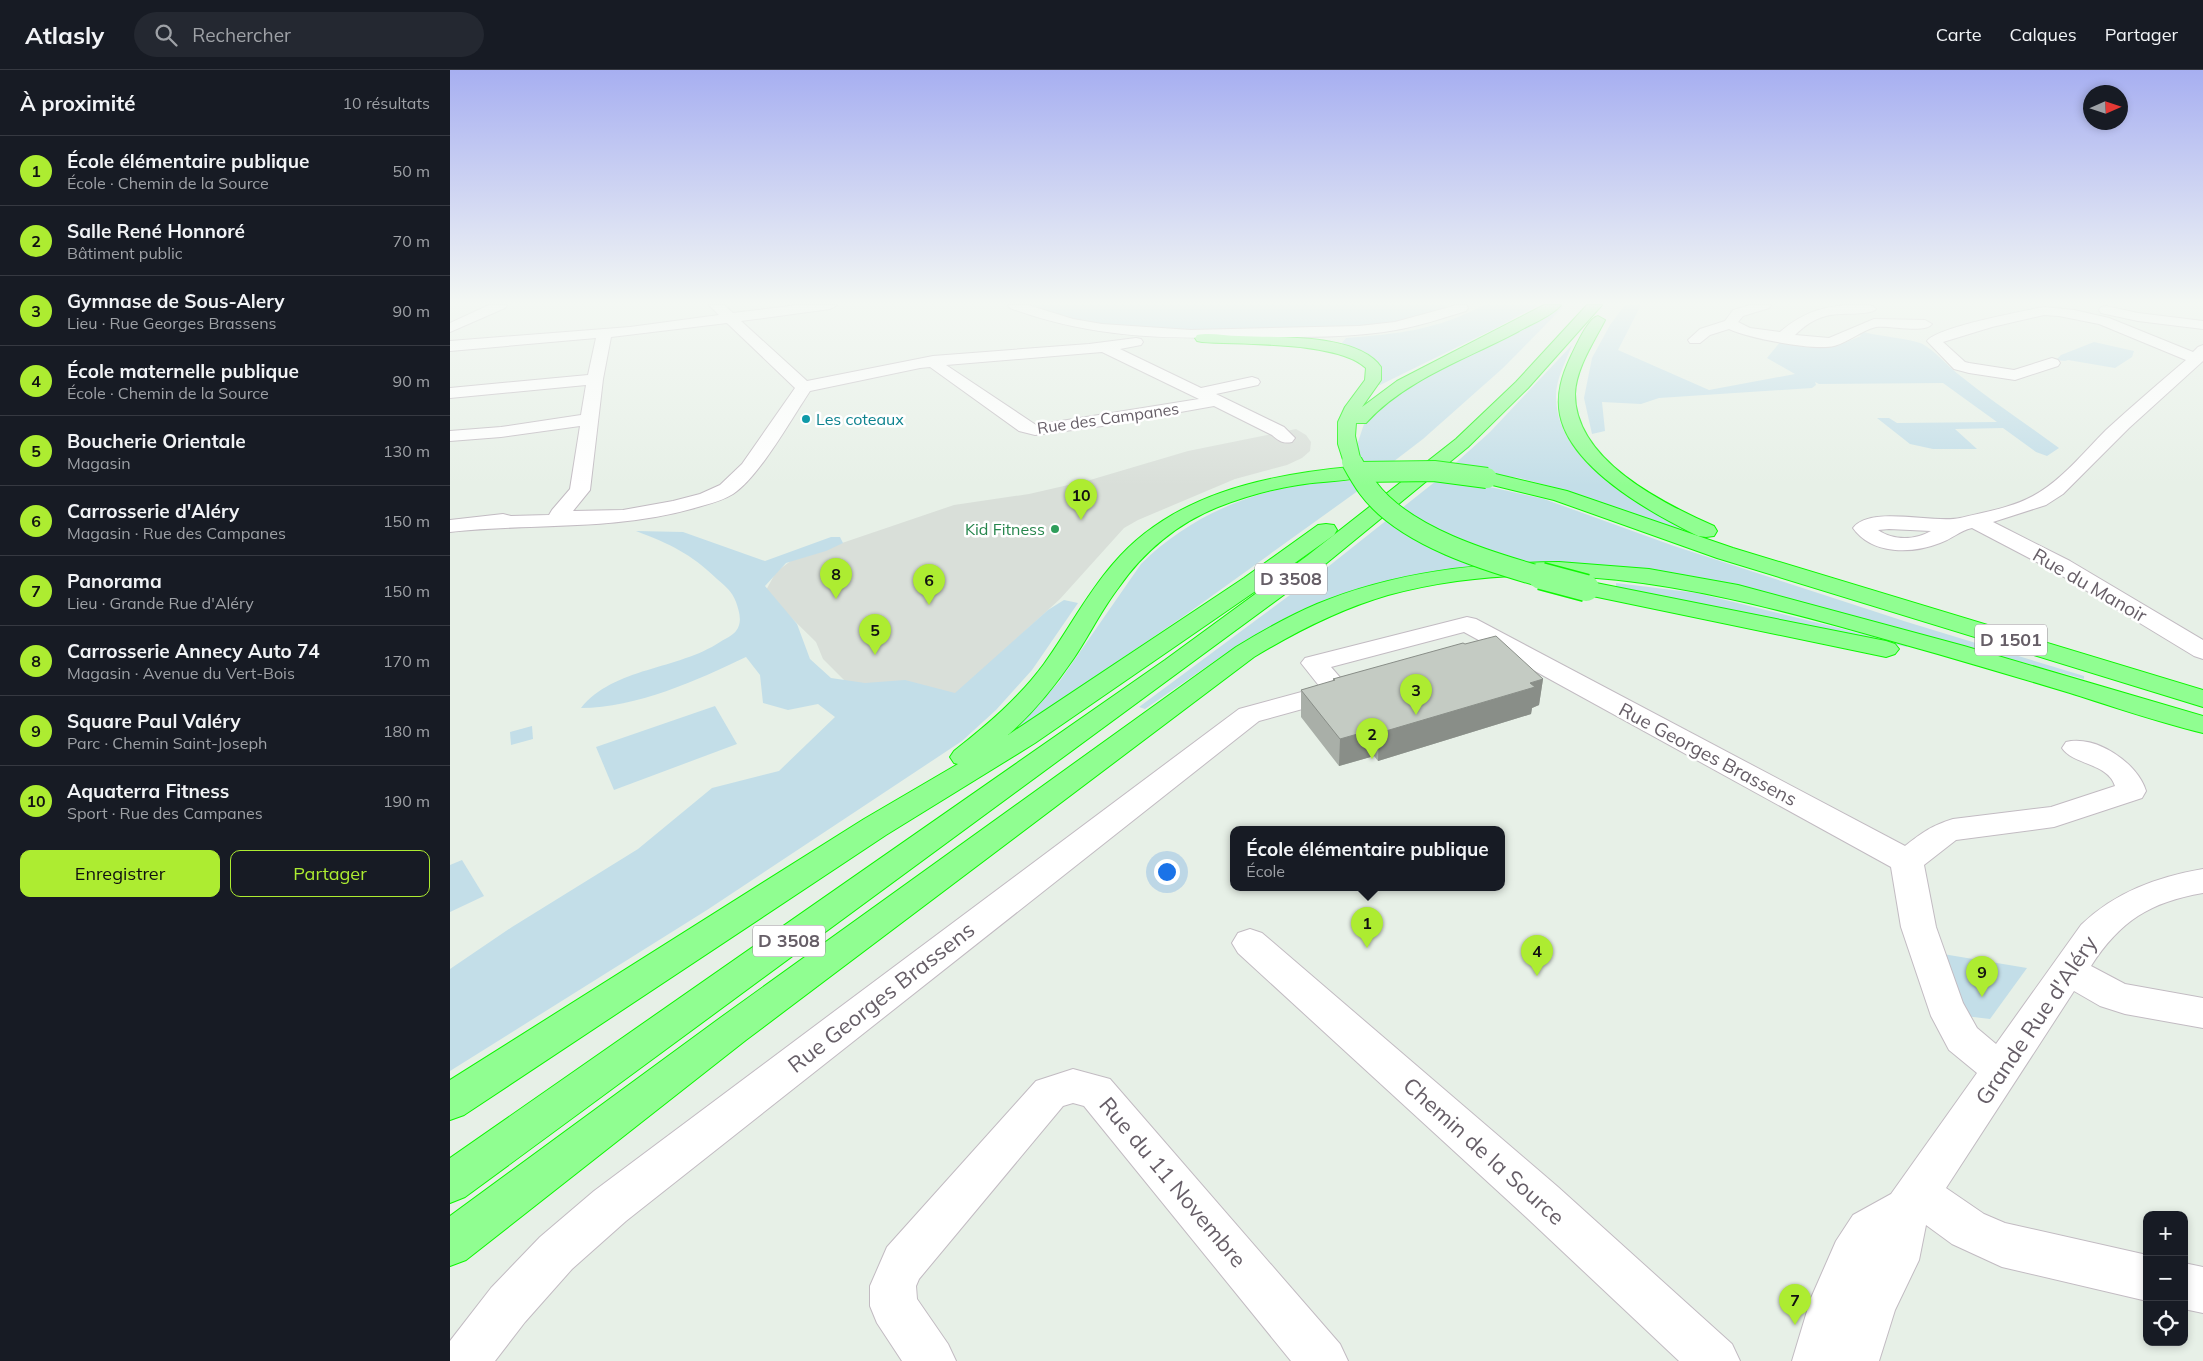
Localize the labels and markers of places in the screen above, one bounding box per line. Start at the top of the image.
place label: Les coteaux [816,409,904,429]
marker: Les coteaux [800,413,812,425]
pin: 10 [1065,479,1097,520]
place label: Kid Fitness [965,519,1045,539]
marker: Kid Fitness [1049,523,1061,535]
pin: 8 [820,558,852,599]
pin: 6 [913,564,945,605]
pin: 5 [859,614,891,655]
pin: 3 [1400,674,1432,715]
pin: 2 [1356,718,1388,759]
pin: 1 [1351,907,1383,948]
pin: 4 [1521,935,1553,976]
pin: 9 [1966,956,1998,997]
pin: 7 [1779,1284,1811,1325]

